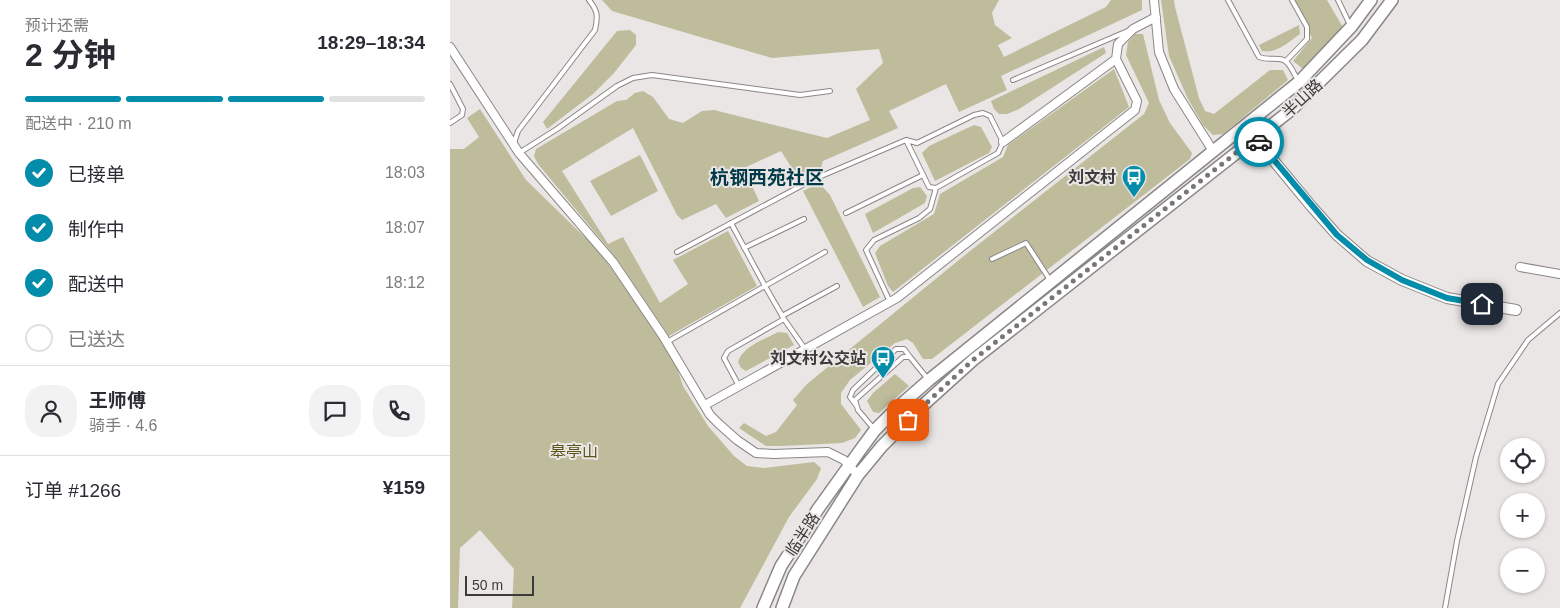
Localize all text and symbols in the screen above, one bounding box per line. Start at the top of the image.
text: 预计还需 [25,17,89,34]
text: 18:29–18:34 [317,32,425,53]
text: 2 分钟 [25,37,116,73]
street label: 半山路 [1279,76,1326,121]
text: 配送中 · 210 m [25,115,132,132]
courier [1234,117,1284,167]
icon: car [1245,128,1273,156]
icon: check [25,159,53,187]
text: 已接单 [68,164,125,185]
text: 18:03 [385,164,425,181]
bus stop icon: 刘文村 [1121,164,1147,198]
district label: 杭钢西苑社区 [710,167,824,188]
place label: 刘文村 [1068,168,1116,186]
icon: check [25,214,53,242]
text: 制作中 [68,219,125,240]
text: 18:07 [385,219,425,236]
icon: check [25,269,53,297]
text: 配送中 [68,274,125,295]
text: 18:12 [385,274,425,291]
pin [1461,283,1503,325]
icon: home [1468,290,1496,318]
text: 已送达 [68,329,125,350]
bus stop icon: 刘文村公交站 [870,345,896,379]
place label: 刘文村公交站 [770,349,866,367]
button: person [25,385,77,437]
button: chat [309,385,361,437]
button: phone [373,385,425,437]
text: 王师傅 [89,390,146,411]
pin [887,399,929,441]
icon: bag [894,406,922,434]
text: 骑手 · 4.6 [89,417,157,434]
map controls [1500,438,1545,593]
button: locate [1500,438,1545,483]
park label: 皋亭山 [550,443,598,460]
text: ¥159 [383,477,425,498]
text: 订单 #1266 [25,480,121,501]
button: + [1500,493,1545,538]
street label: 临半路 [782,510,823,559]
button: − [1500,548,1545,593]
scale bar [465,573,534,596]
text: 50 m [472,577,503,593]

